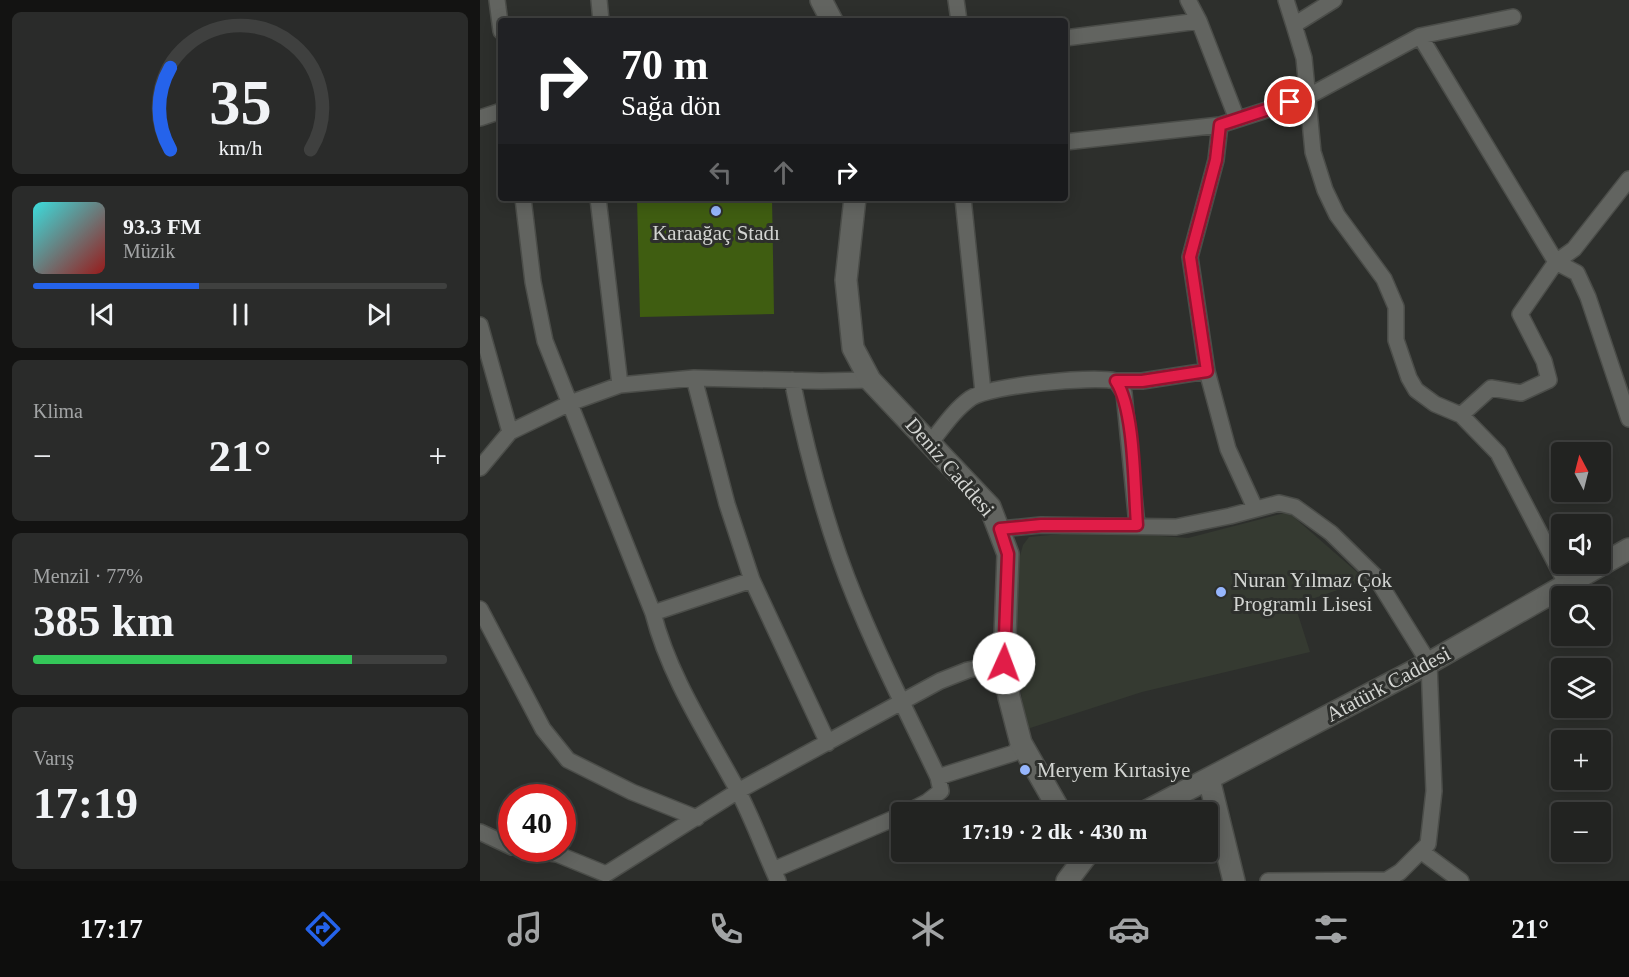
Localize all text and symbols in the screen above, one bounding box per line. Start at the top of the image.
icon: right [522,42,600,120]
text: 70 m [621,42,709,88]
text: 35 [209,68,271,137]
pin [1264,76,1315,127]
icon: arrive [1273,85,1306,118]
text: Sağa dön [621,91,721,121]
text: km/h [218,136,262,160]
icon: left [704,156,737,189]
icon: ahead [767,156,800,189]
icon: right [830,156,863,189]
marker: Karaağaç Stadı [709,204,723,218]
text: 93.3 FM [123,214,201,239]
place label: Karaağaç Stadı [652,221,780,245]
text: Müzik [123,240,175,262]
icon: previous [86,298,119,331]
icon: pause [224,298,257,331]
icon: next [362,298,395,331]
text: Klima [33,400,83,422]
street label: Deniz Caddesi [901,413,1000,521]
text: 21° [209,431,272,481]
text: − [33,438,52,474]
text: + [428,438,447,474]
north arrow [1551,442,1611,502]
map controls [1551,442,1611,862]
button: sound [1551,514,1611,574]
text: Menzil · 77% [33,565,143,587]
place label: Nuran Yılmaz Çok Programlı Lisesi [1233,568,1393,616]
marker: Nuran Yılmaz Çok Programlı Lisesi [1214,585,1228,599]
button: search [1551,586,1611,646]
text: 385 km [33,596,174,646]
position arrow [972,631,1036,695]
street label: Atatürk Caddesi [1322,641,1454,727]
button: layers [1551,658,1611,718]
button: + [1551,730,1611,790]
text: Varış [33,747,74,769]
place label: Meryem Kırtasiye [1037,758,1190,782]
marker: Meryem Kırtasiye [1018,763,1032,777]
text: 17:19 [33,778,138,828]
speed limit sign: 40 [498,784,576,862]
button: − [1551,802,1611,862]
text: 17:19 · 2 dk · 430 m [962,819,1147,844]
icon: directions [302,908,344,950]
icon: music [504,908,546,950]
icon: phone [705,908,747,950]
icon: climate [907,908,949,950]
icon: car [1108,908,1150,950]
icon: filters [1310,908,1352,950]
text: 17:17 [80,914,143,944]
text: 21° [1511,914,1549,944]

